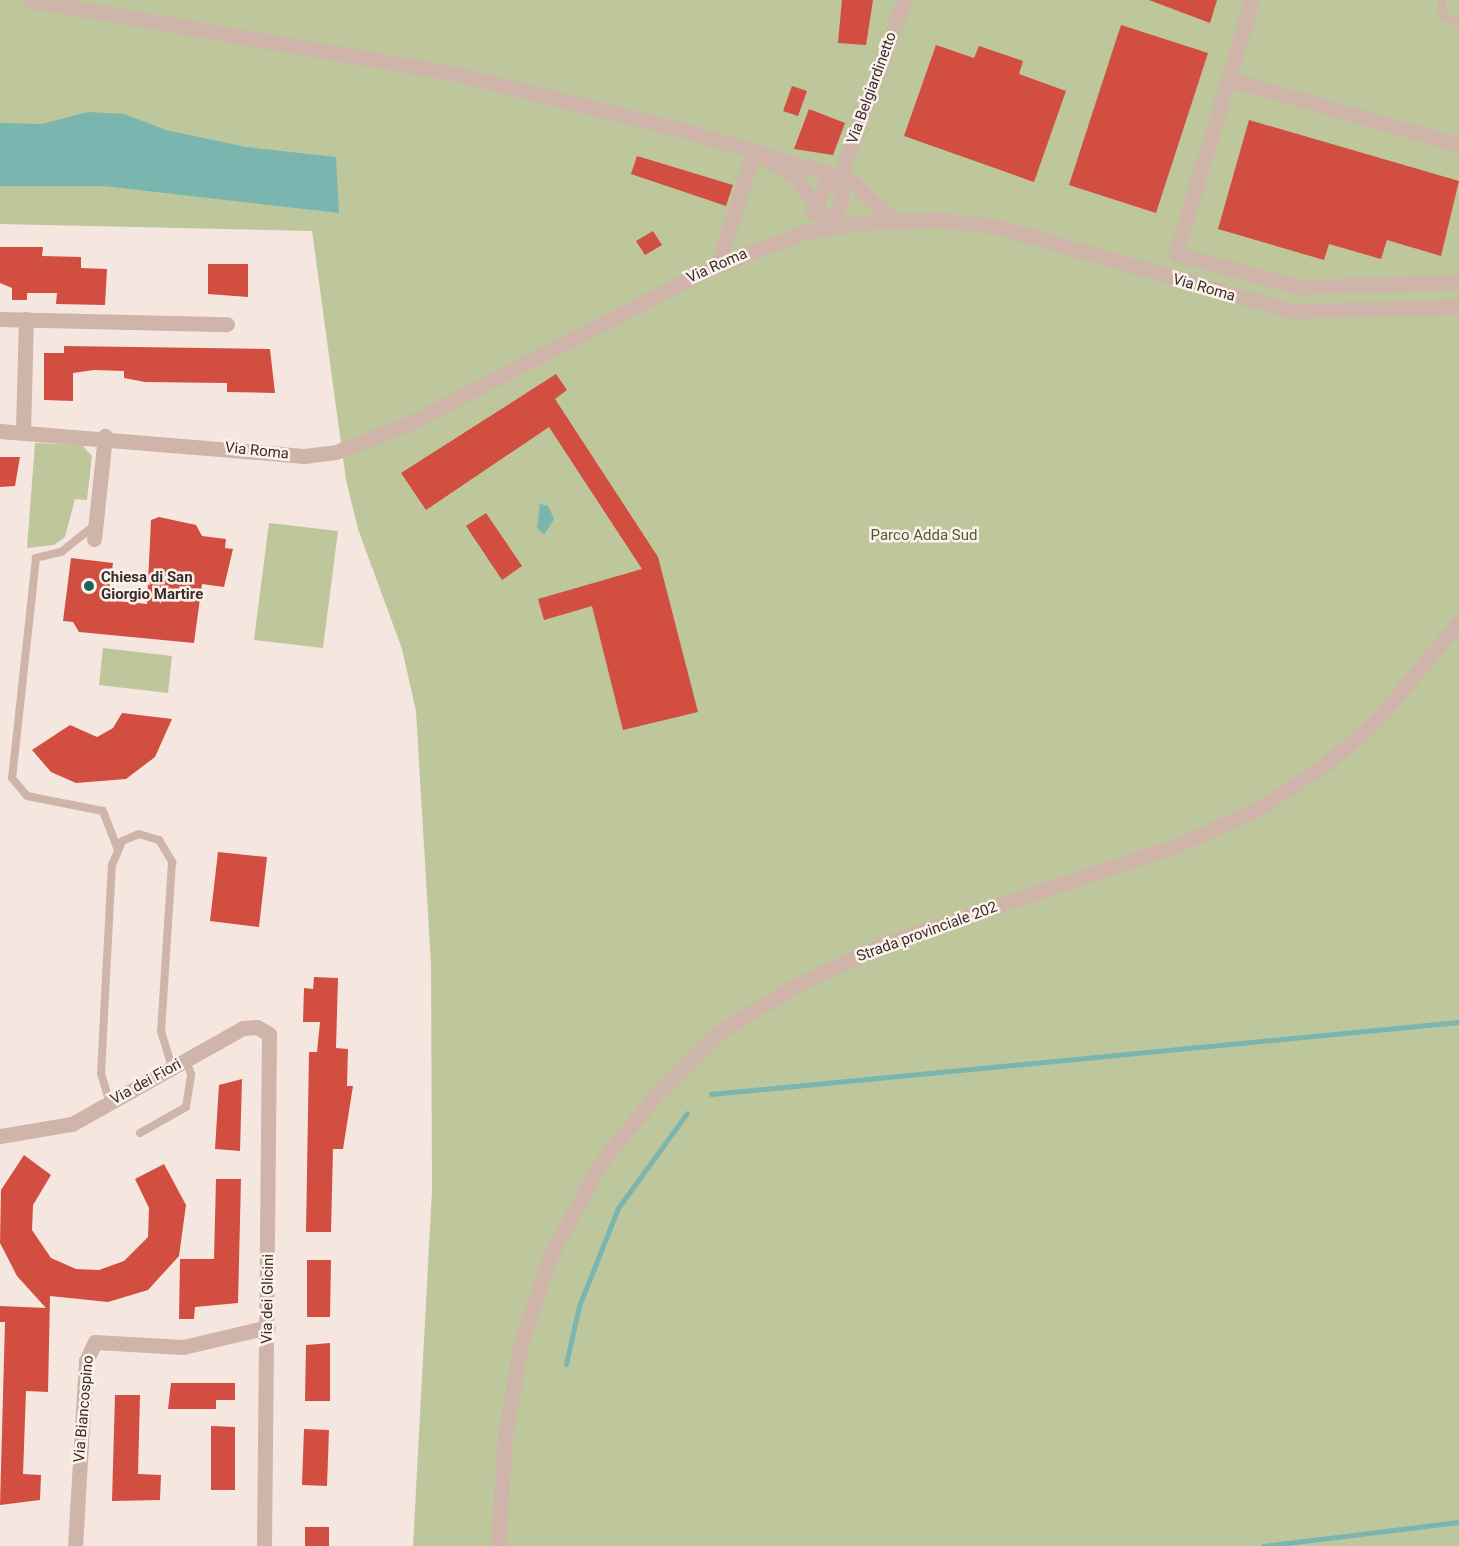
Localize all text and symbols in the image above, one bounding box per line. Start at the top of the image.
street label: Via Belgiardinetto [843,30,901,146]
street label: Via Roma [684,245,750,287]
street label: Via Roma [1171,271,1237,305]
street label: Via Roma [224,439,290,463]
park label: Parco Adda Sud [871,527,977,545]
place label: Chiesa di San Giorgio Martire [101,568,203,603]
marker: Chiesa di San Giorgio Martire [82,579,96,593]
street label: Strada provinciale 202 [854,898,1000,966]
street label: Via dei Fiori [107,1055,185,1109]
street label: Via dei Glicini [258,1254,278,1344]
street label: Via Biancospino [70,1355,98,1463]

